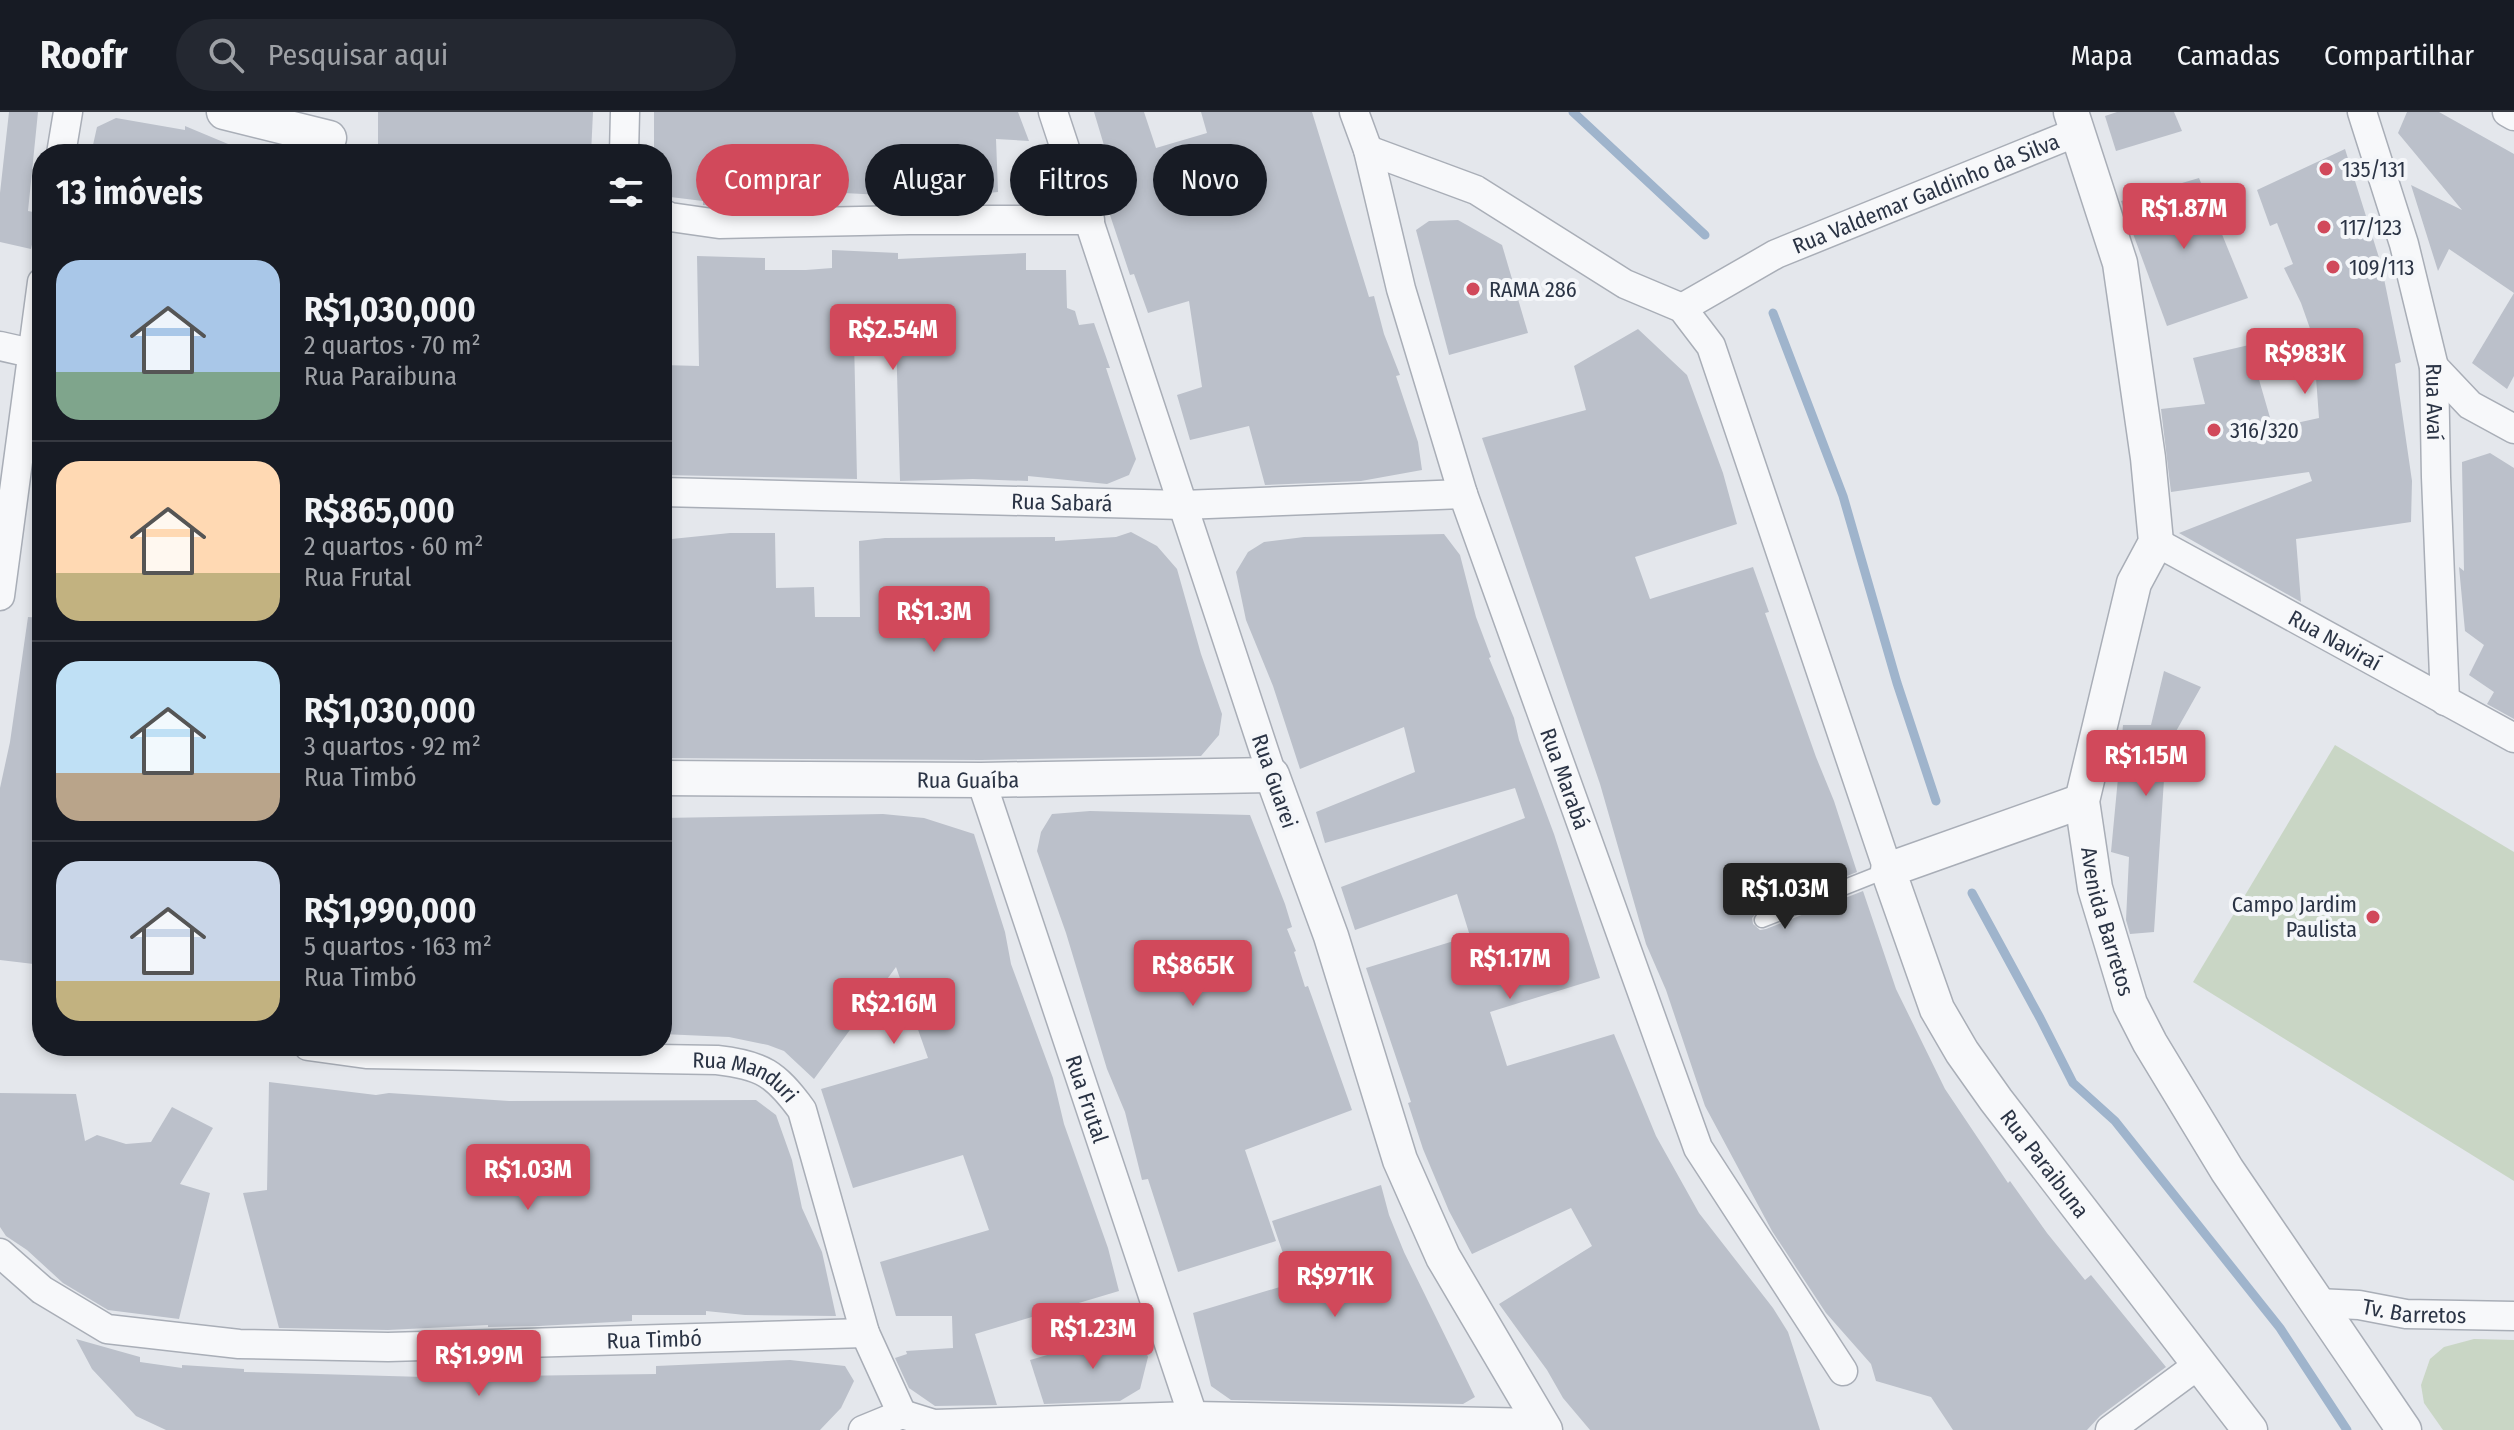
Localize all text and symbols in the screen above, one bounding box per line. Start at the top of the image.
search box [176,19,736,91]
text: Roofr [40,32,128,78]
icon: search [204,33,248,77]
text: Pesquisar aqui [268,37,448,73]
text: Mapa [2071,39,2133,72]
text: Camadas [2177,39,2280,72]
text: Compartilhar [2324,39,2474,72]
street label: Rua Valdemar Galdinho da Silva [1789,128,2063,260]
chip: Comprar [696,144,849,216]
chip: Alugar [865,144,994,216]
chip: Filtros [1010,144,1137,216]
chip: Novo [1153,144,1267,216]
place label: 135/131 [2342,156,2406,183]
marker: 135/131 [2317,160,2335,178]
icon: filters [604,170,648,214]
text: 13 imóveis [56,172,203,213]
pin: R$1.87M [2110,183,2258,251]
text: R$1.87M [2141,193,2227,224]
place label: 117/123 [2340,214,2402,241]
marker: 117/123 [2315,218,2333,236]
place label: 109/113 [2349,254,2414,281]
marker: 109/113 [2324,258,2342,276]
place label: RAMA 286 [1489,276,1577,303]
marker: RAMA 286 [1464,280,1482,298]
text: R$1,030,000 [304,289,476,330]
icon: home [120,292,216,388]
pin: R$2.54M [819,304,967,372]
text: R$2.54M [848,314,938,345]
pin: R$983K [2240,328,2370,396]
text: 2 quartos · 70 m² [304,330,481,361]
text: R$983K [2264,338,2346,369]
text: Rua Paraibuna [304,361,457,392]
street label: Rua Avaí [2420,363,2448,441]
place label: 316/320 [2230,417,2299,444]
marker: 316/320 [2205,421,2223,439]
street label: Rua Sabará [1011,488,1113,517]
text: R$865,000 [304,490,455,531]
icon: home [120,493,216,589]
text: 2 quartos · 60 m² [304,531,483,562]
text: Rua Frutal [304,562,411,593]
pin: R$1.3M [869,586,999,654]
text: R$1.3M [897,596,971,627]
street label: Rua Naviraí [2284,604,2386,677]
text: R$1,030,000 [304,690,476,731]
icon: home [120,693,216,789]
street label: Rua Marabá [1534,724,1595,833]
pin: R$1.15M [2072,730,2220,798]
text: 3 quartos · 92 m² [304,731,481,762]
street label: Rua Guarei [1246,731,1303,832]
text: R$1.15M [2104,740,2188,771]
text: Rua Timbó [304,762,417,793]
street label: Rua Guaíba [917,766,1019,794]
street label: Avenida Barretos [2075,845,2140,999]
pin: R$1.03M [1711,863,1859,931]
text: R$1.03M [1741,873,1829,904]
text: R$1,990,000 [304,890,476,931]
place label: Campo Jardim Paulista [2232,891,2357,943]
icon: home [120,893,216,989]
marker: Campo Jardim Paulista [2364,908,2382,926]
text: 5 quartos · 163 m² [304,931,492,962]
pin: R$1.17M [1436,933,1584,1001]
pin: R$865K [1128,940,1258,1008]
text: R$1.17M [1469,943,1551,974]
text: R$865K [1152,950,1234,981]
text: Rua Timbó [304,962,417,993]
pin: R$2.16M [820,978,968,1046]
text: R$2.16M [851,988,937,1019]
street label: Rua Manduri [692,1047,804,1108]
street label: Rua Frutal [1060,1051,1114,1147]
street label: Rua Paraibuna [1994,1104,2095,1223]
pin: R$1.03M [454,1144,602,1212]
text: R$1.03M [484,1154,572,1185]
pin: R$971K [1270,1251,1400,1319]
text: R$971K [1296,1261,1374,1292]
street label: Tv. Barretos [2360,1293,2467,1329]
pin: R$1.23M [1019,1303,1167,1371]
text: R$1.23M [1050,1313,1136,1344]
street label: Rua Timbó [606,1325,702,1355]
pin: R$1.99M [405,1330,553,1398]
text: R$1.99M [435,1340,523,1371]

